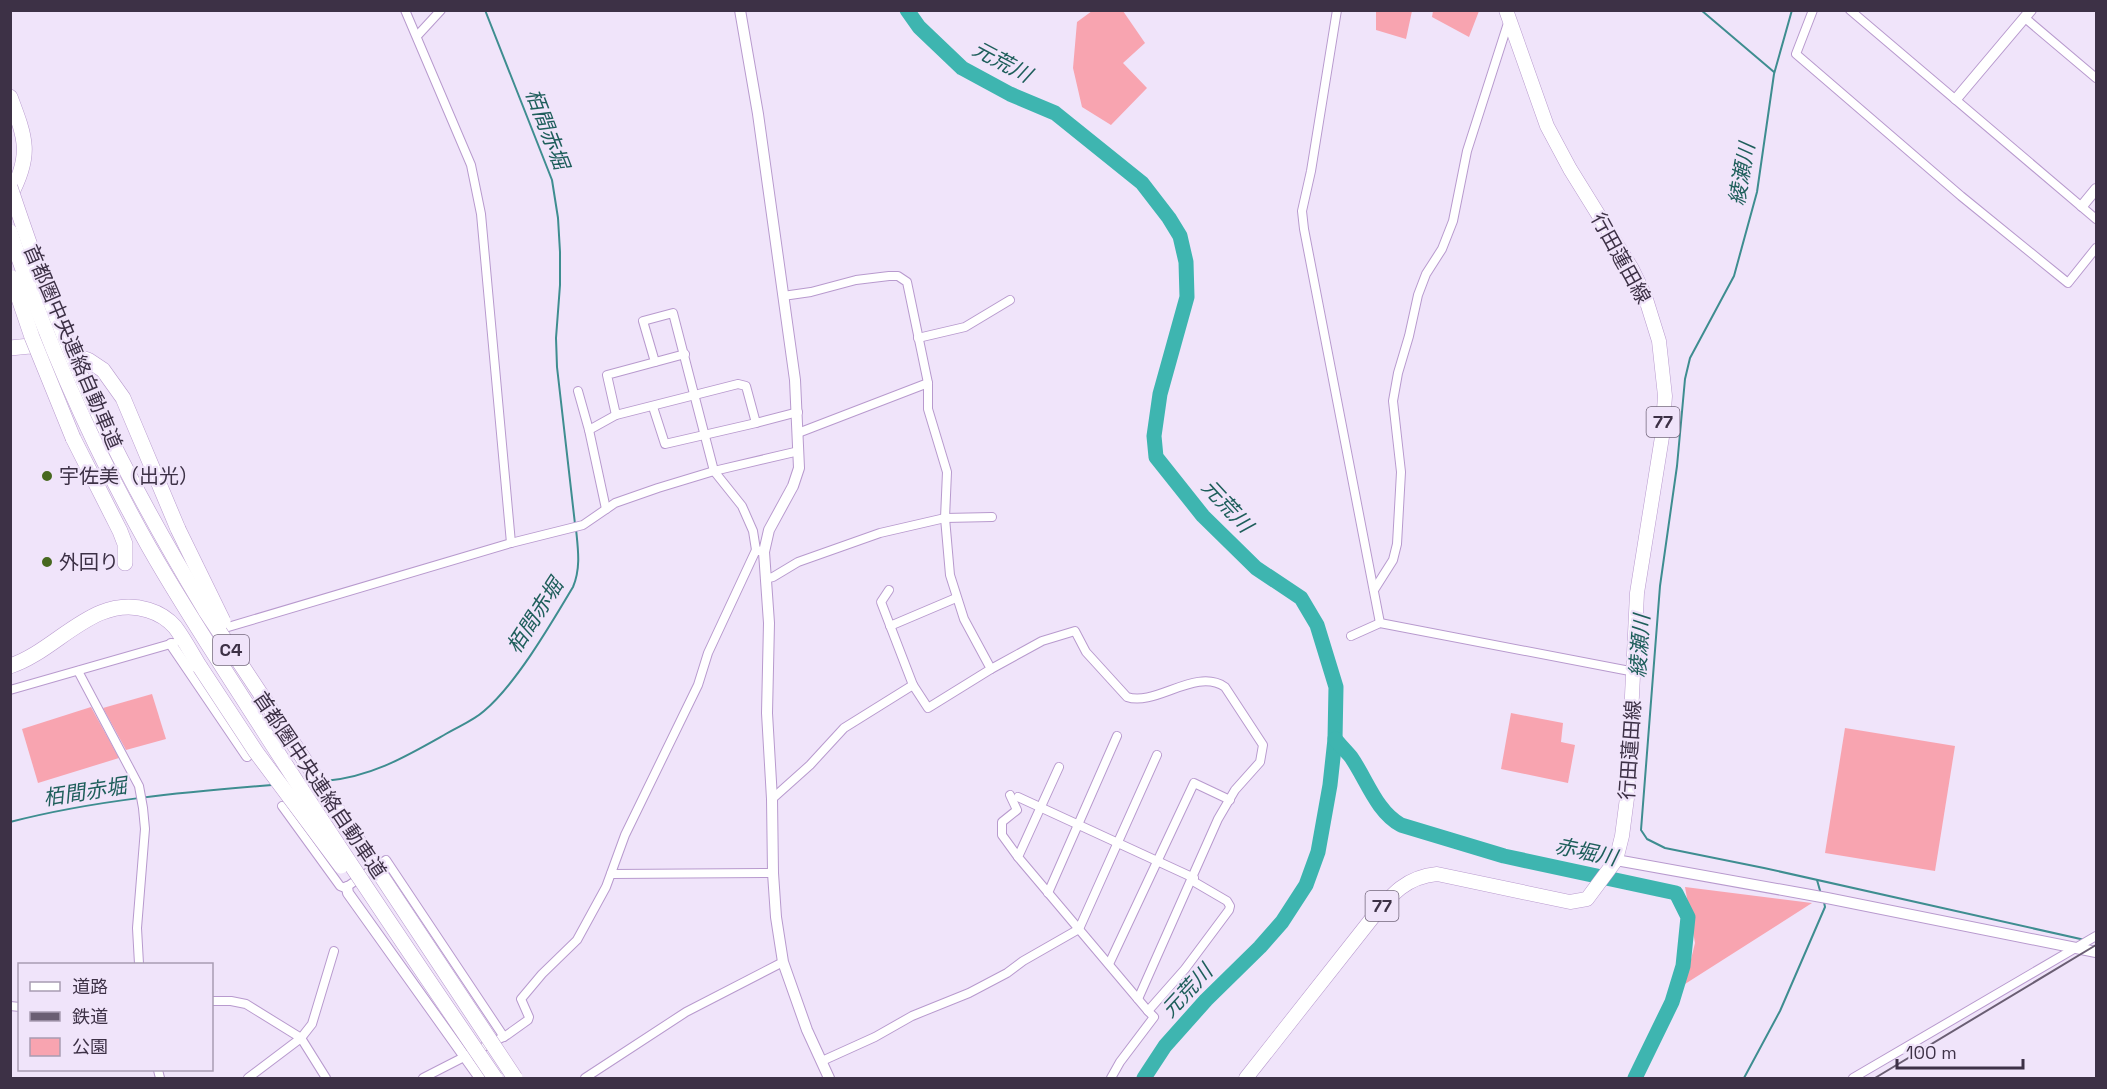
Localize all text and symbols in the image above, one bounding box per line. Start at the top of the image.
water label: 元荒川 [968,35,1038,89]
water label: 栢間赤堀 [520,85,576,176]
water label: 綾瀬川 [1723,139,1761,207]
street label: 行田蓮田線 [1585,208,1657,308]
street label: 首都圏中央連絡自動車道 [18,241,128,453]
road number: 77 [1646,407,1680,437]
place label: 宇佐美（出光） [59,463,199,489]
marker: 宇佐美（出光） [40,469,54,483]
water label: 元荒川 [1196,473,1260,539]
place label: 外回り [59,549,119,575]
marker: 外回り [40,555,54,569]
water label: 栢間赤堀 [500,571,570,658]
water label: 綾瀬川 [1624,612,1655,678]
road number: C4 [213,635,249,665]
street label: 首都圏中央連絡自動車道 [248,687,392,883]
street label: 行田蓮田線 [1614,699,1646,801]
water label: 栢間赤堀 [41,771,131,811]
water label: 赤堀川 [1552,832,1622,872]
road number: 77 [1366,891,1398,921]
water label: 元荒川 [1155,957,1219,1023]
legend [18,963,213,1071]
text: 道路 [72,975,108,998]
text: 鉄道 [72,1005,108,1028]
scale bar [1897,1032,2023,1070]
text: 公園 [72,1035,108,1058]
text: 100 m [1906,1041,1957,1064]

